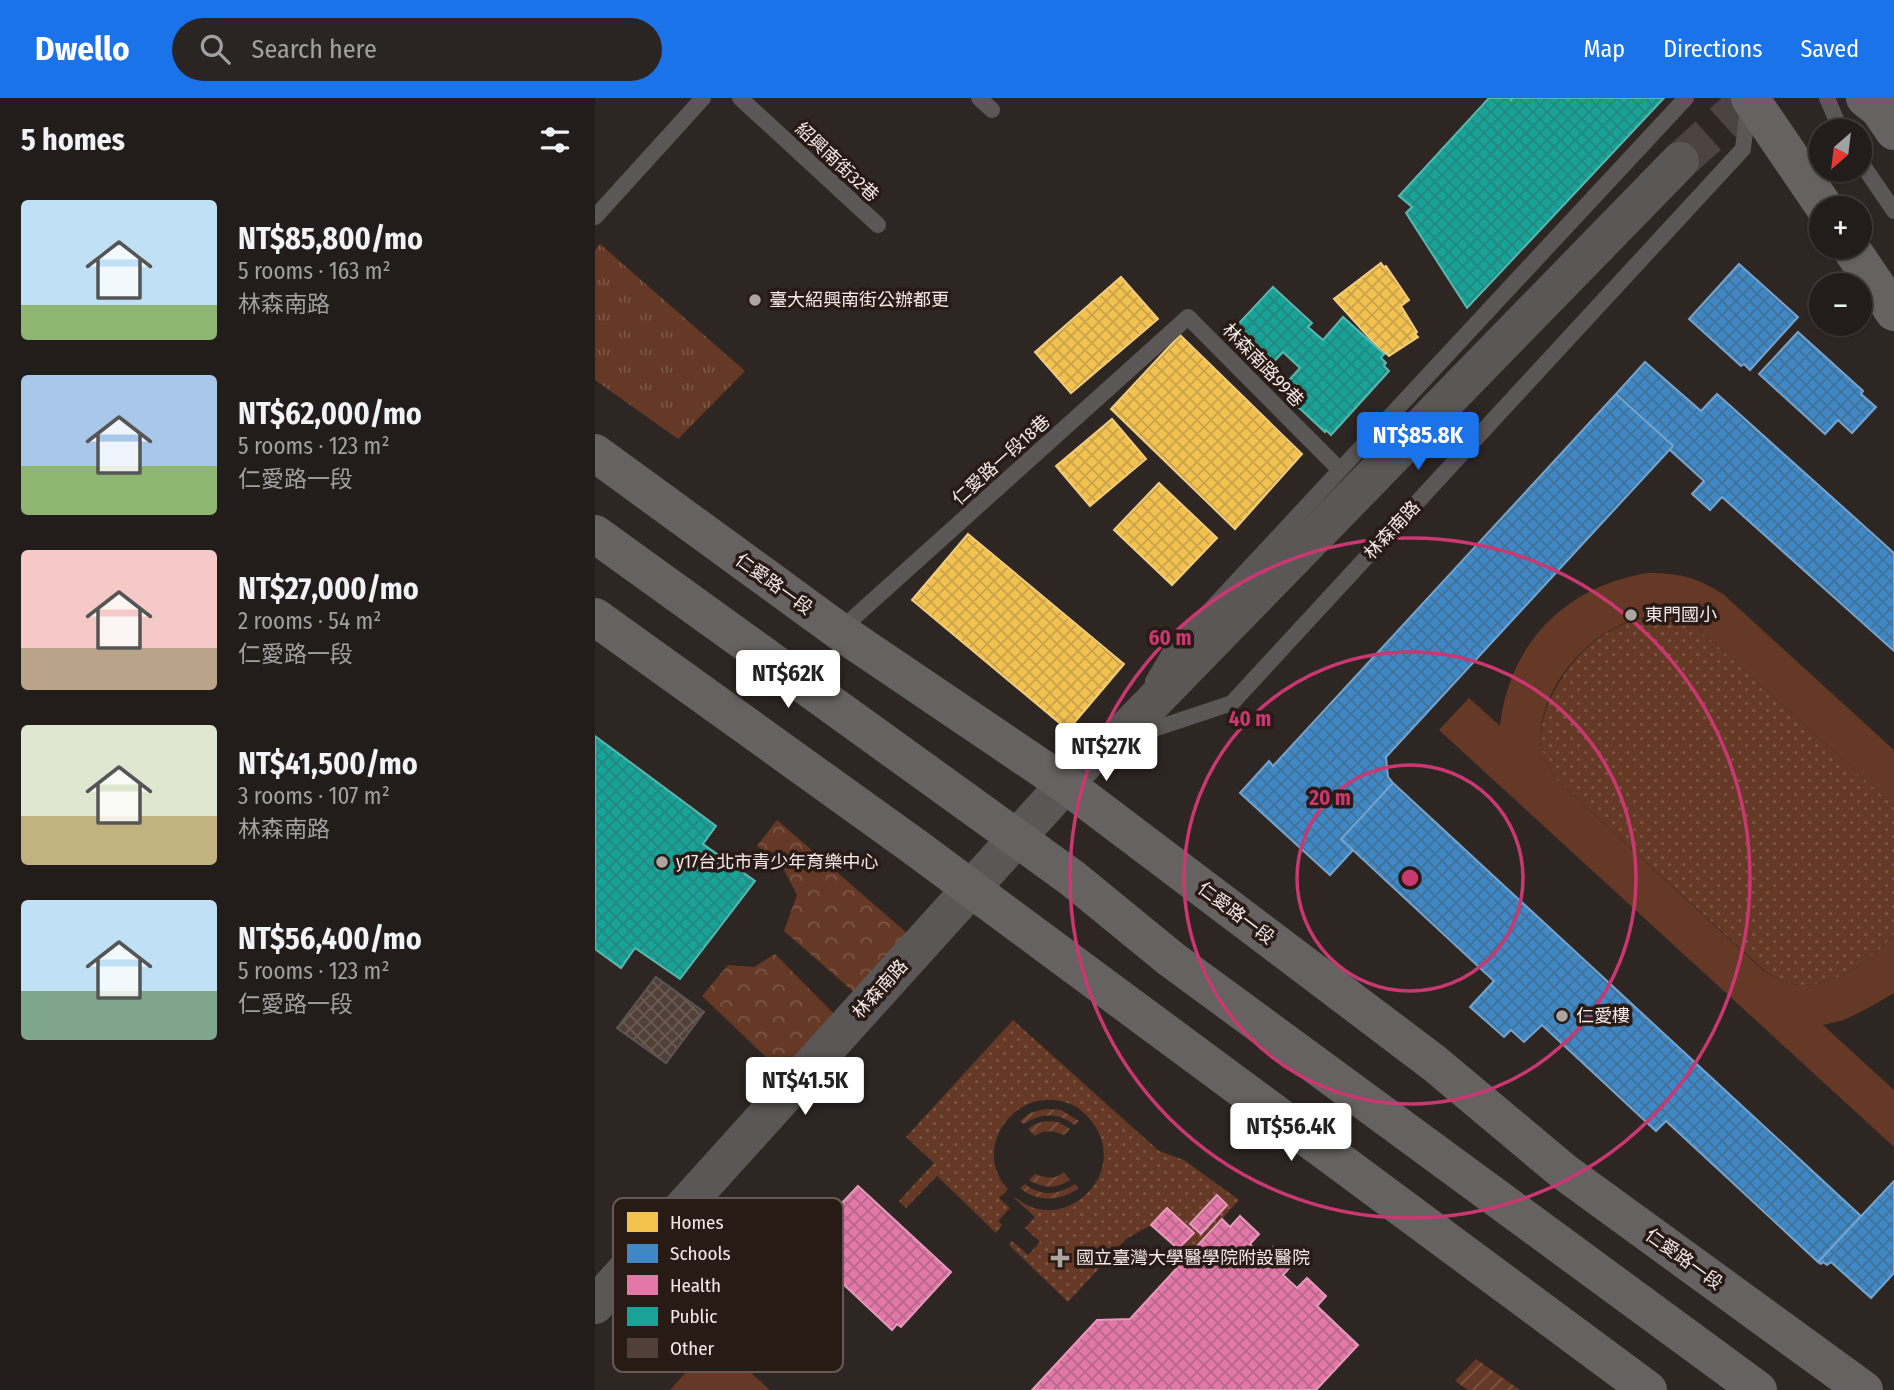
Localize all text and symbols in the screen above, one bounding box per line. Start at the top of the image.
search box [172,18,662,81]
text: Dwello [35,29,130,69]
icon: search [196,30,234,68]
text: Search here [252,34,377,65]
text: Map [1584,35,1625,63]
text: Directions [1663,35,1762,63]
text: Saved [1800,35,1859,63]
street label: 紹興南街32巷 [791,118,883,206]
north arrow [1809,119,1873,182]
map controls [1809,119,1872,336]
icon: filters [536,121,574,159]
text: 5 homes [21,122,125,158]
button: + [1809,196,1872,259]
text: NT$85,800/mo [238,221,423,257]
icon: home [77,228,161,312]
text: 5 rooms · 163 m² [238,257,391,285]
button: − [1809,273,1872,336]
place label: 臺大紹興南街公辦都更 [769,289,949,311]
text: 林森南路 [238,290,330,318]
marker: 臺大紹興南街公辦都更 [747,292,763,308]
street label: 林森南路99巷 [1218,319,1308,411]
text: NT$62,000/mo [238,396,422,432]
icon: home [77,403,161,487]
street label: 仁愛路一段18巷 [948,410,1054,510]
pin: NT$85.8K [1346,412,1490,472]
text: NT$85.8K [1373,421,1463,449]
text: 5 rooms · 123 m² [238,432,389,460]
text: 仁愛路一段 [238,465,353,493]
street label: 林森南路 [1359,496,1425,564]
street label: 仁愛路一段 [731,549,817,619]
text: NT$27,000/mo [238,571,419,607]
icon: home [77,578,161,662]
place label: 東門國小 [1645,604,1717,626]
text: 2 rooms · 54 m² [238,607,381,635]
marker: 東門國小 [1623,607,1639,623]
text: 60 m [1149,625,1191,651]
text: 仁愛路一段 [238,640,353,668]
pin: NT$62K [731,650,845,710]
text: NT$62K [752,659,824,687]
text: 40 m [1229,706,1271,732]
pin: NT$27K [1049,724,1163,783]
text: NT$27K [1071,732,1141,760]
text: NT$41,500/mo [238,746,418,782]
icon: home [77,753,161,837]
text: 3 rooms · 107 m² [238,782,390,810]
text: 20 m [1308,785,1351,811]
text: 林森南路 [238,815,330,843]
place label: y17台北市青少年育樂中心 [676,851,878,873]
marker: y17台北市青少年育樂中心 [654,854,670,870]
centre of rings [1398,866,1422,890]
street label: 仁愛路一段 [1193,877,1279,949]
text: NT$56,400/mo [238,921,422,957]
icon: home [77,928,161,1012]
street label: 林森南路 [848,955,912,1023]
text: 5 rooms · 123 m² [238,957,389,985]
text: 仁愛路一段 [238,990,353,1018]
place label: 仁愛樓 [1576,1005,1630,1027]
marker: 仁愛樓 [1554,1008,1570,1024]
pin: NT$41.5K [733,1058,877,1117]
text: NT$41.5K [762,1066,848,1094]
pin: NT$56.4K [1219,1104,1363,1163]
text: NT$56.4K [1246,1112,1336,1140]
legend [613,1198,843,1372]
text: Homes [670,1211,724,1234]
street label: 仁愛路一段 [1641,1224,1727,1294]
text: Schools [670,1242,731,1265]
place label: 國立臺灣大學醫學院附設醫院 [1076,1247,1310,1269]
marker: 國立臺灣大學醫學院附設醫院 [1050,1248,1070,1268]
text: Health [670,1274,721,1297]
text: Public [670,1305,717,1328]
text: Other [670,1337,715,1360]

